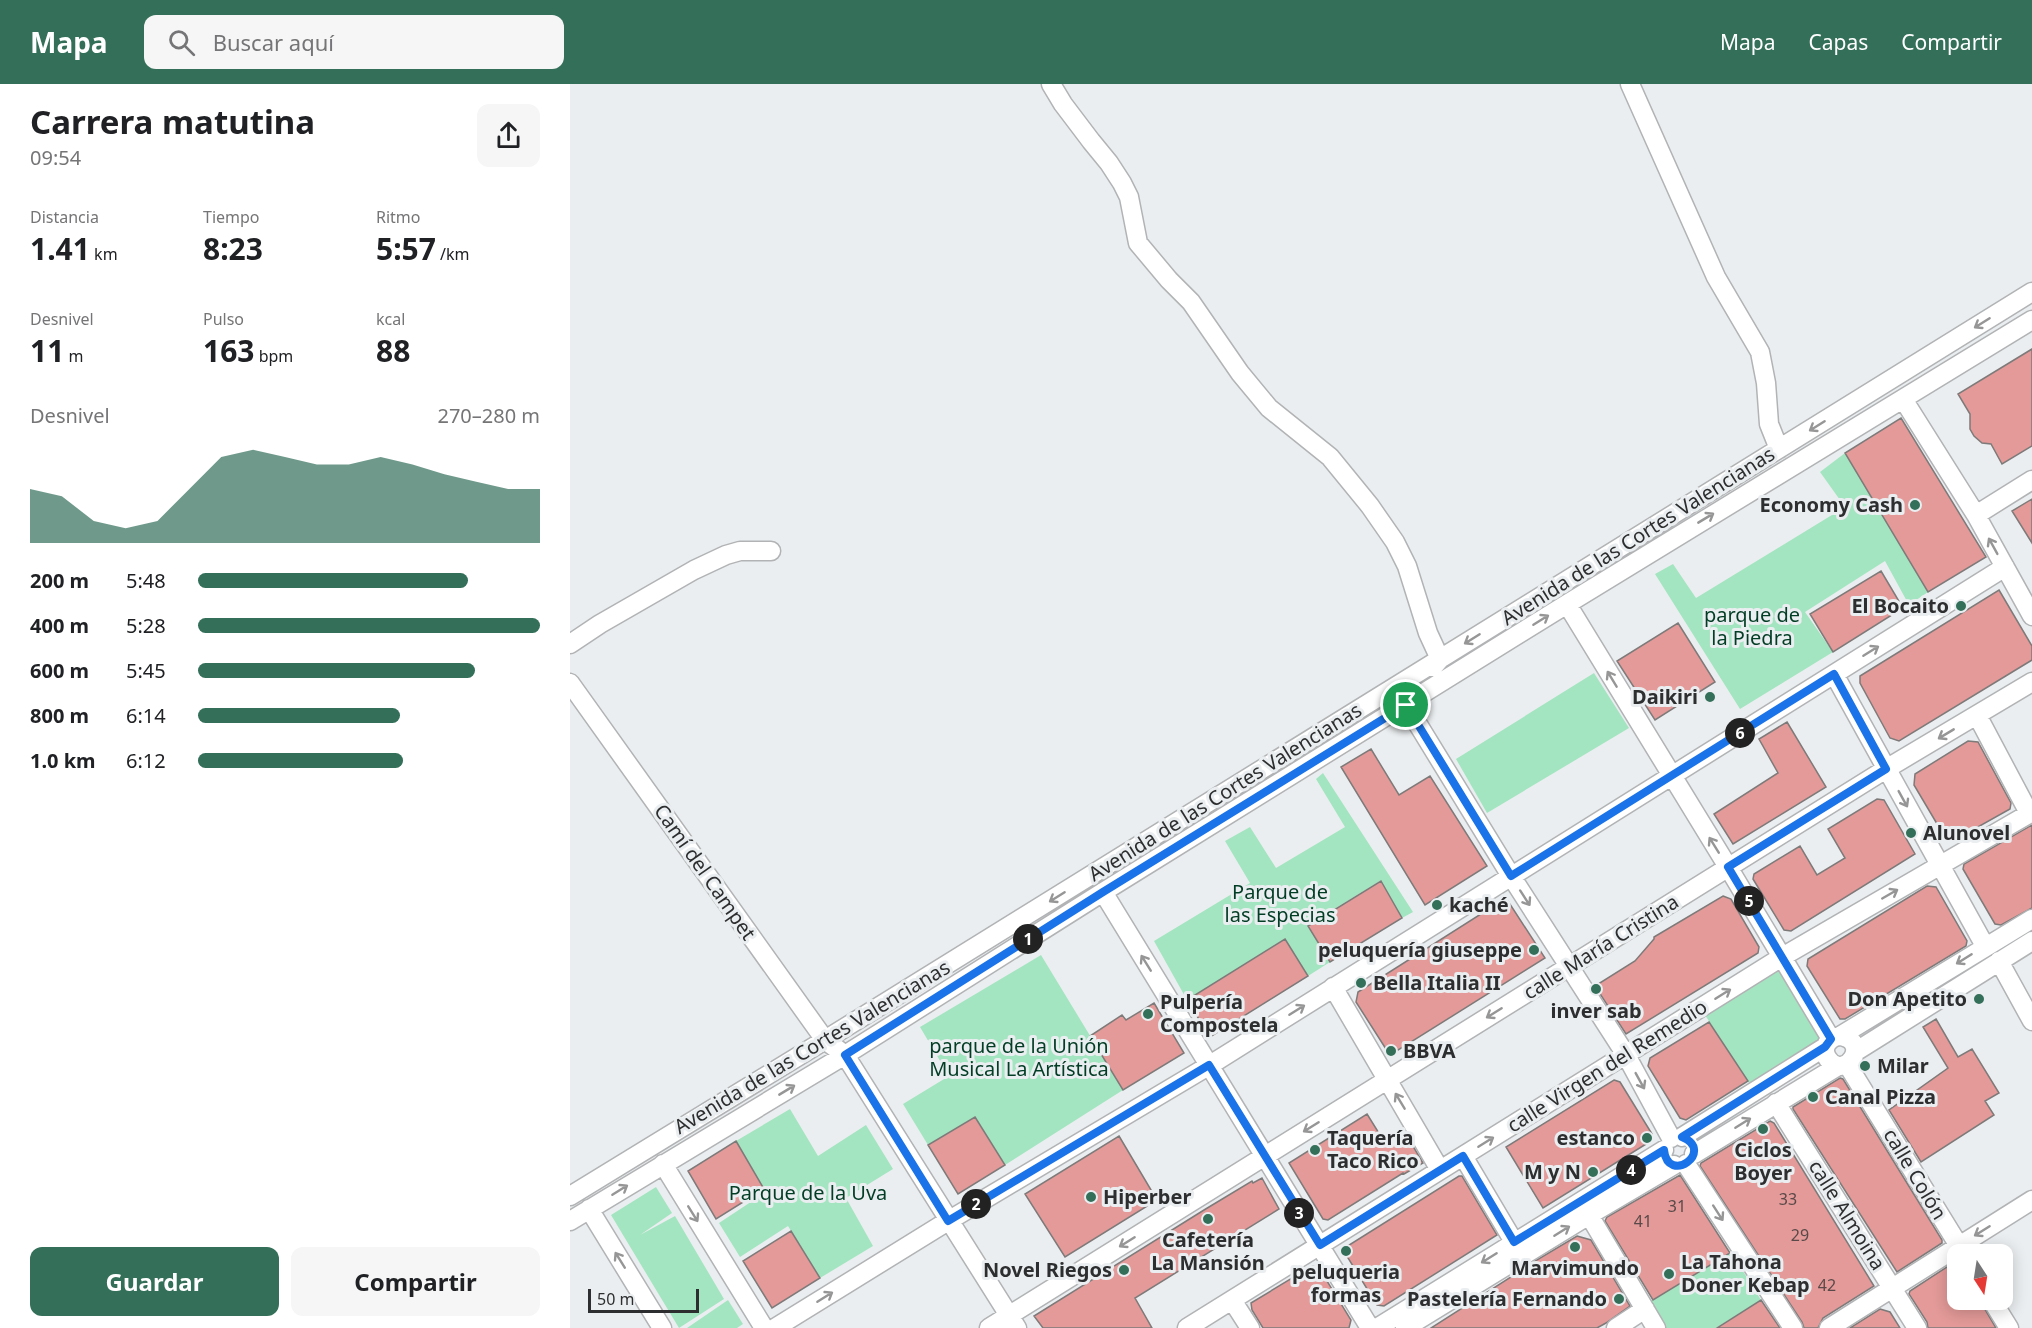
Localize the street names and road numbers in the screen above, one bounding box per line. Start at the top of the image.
street label: Avenida de las Cortes Valencianas [1496,440,1779,631]
street label: Avenida de las Cortes Valencianas [1083,696,1366,887]
street label: Camí del Campet [648,798,762,945]
street label: calle María Cristina [1518,888,1684,1005]
street label: Avenida de las Cortes Valencianas [669,953,955,1140]
street label: calle Virgen del Remedio [1502,993,1712,1138]
street label: calle Colón [1878,1123,1953,1224]
street label: calle Almoina [1803,1155,1892,1275]

